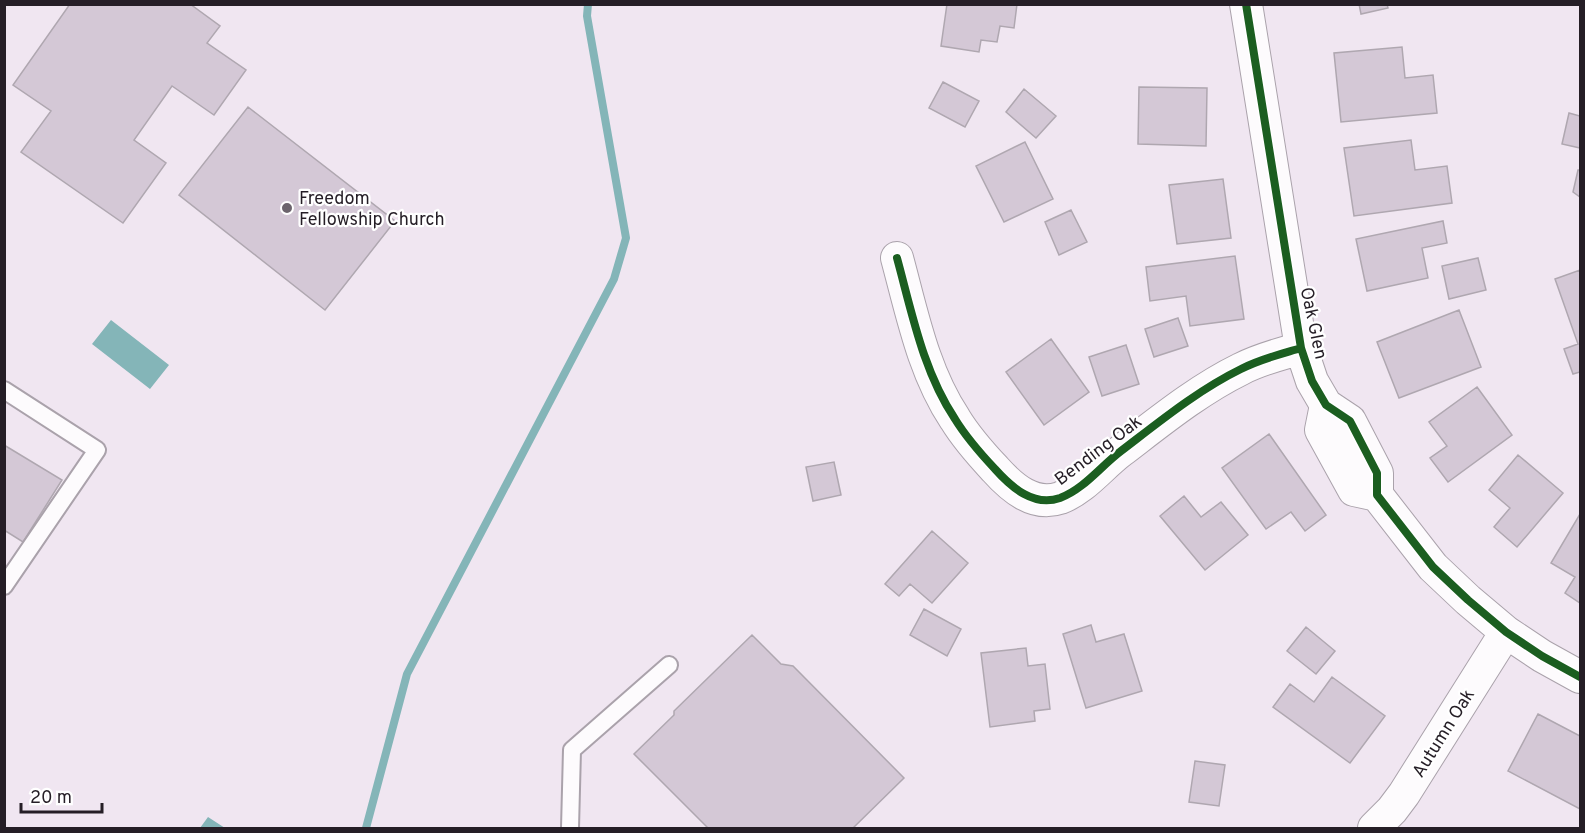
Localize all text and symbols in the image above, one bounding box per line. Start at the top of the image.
place label: Freedom Fellowship Church [299,188,445,232]
marker: Freedom Fellowship Church [280,201,294,215]
street label: Oak Glen [1294,285,1331,361]
street label: Bending Oak [1051,411,1147,492]
street label: Autumn Oak [1408,685,1481,783]
scale bar [21,776,102,814]
text: 20 m [30,787,72,810]

